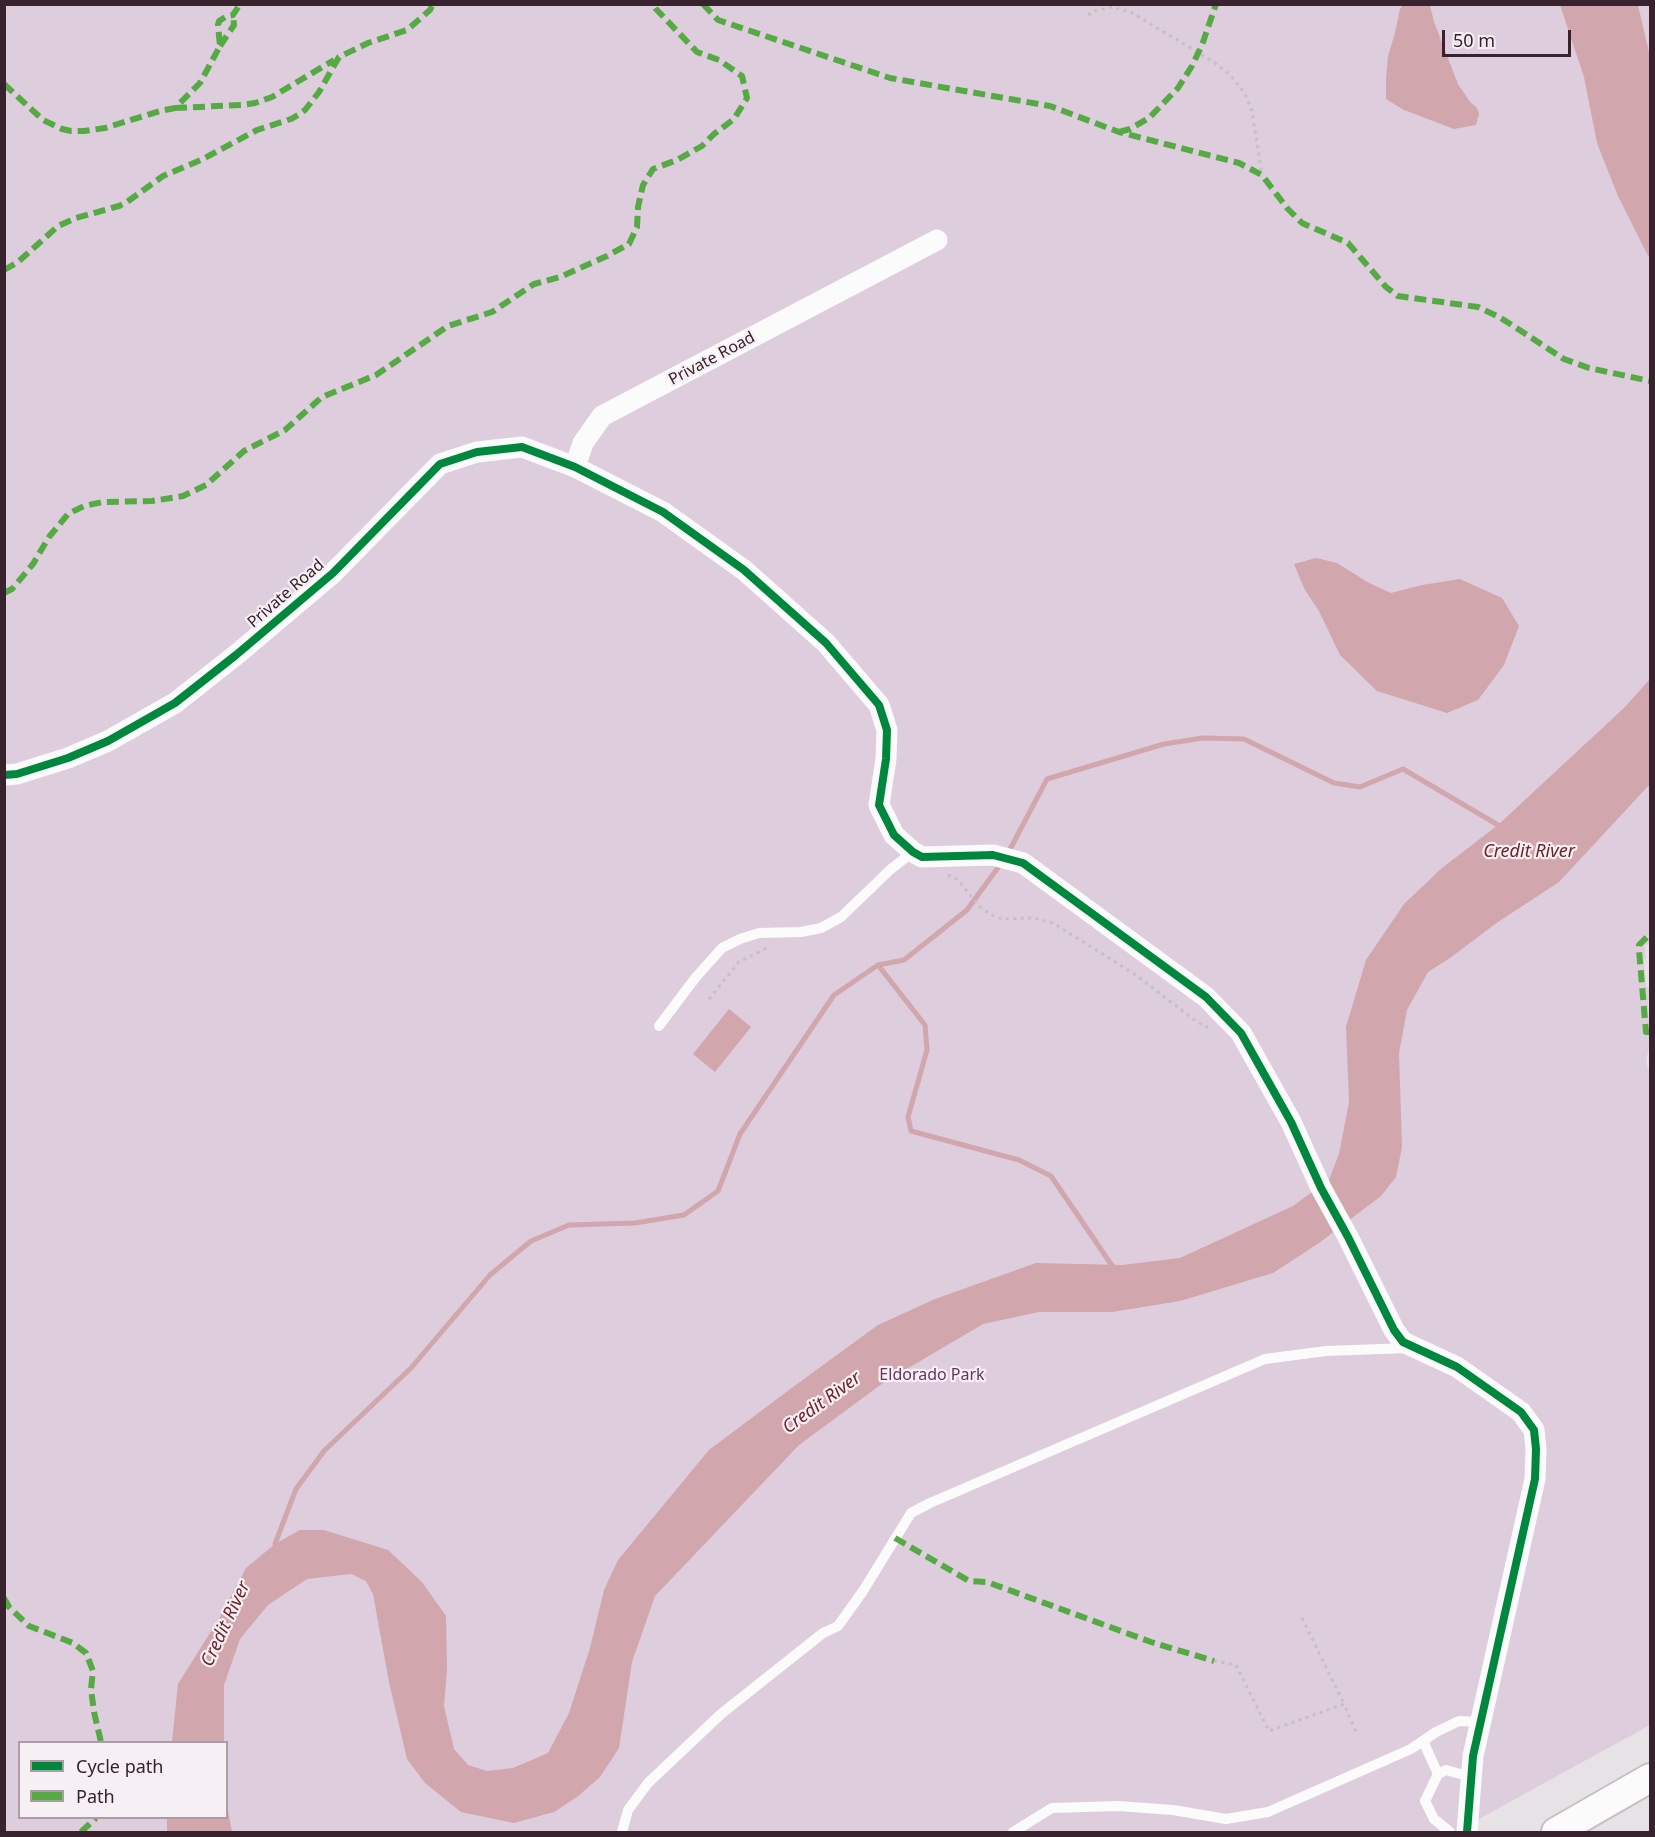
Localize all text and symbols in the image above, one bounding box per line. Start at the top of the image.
scale bar [1445,18,1574,56]
text: 50 m [1453,28,1495,52]
street label: Private Road [666,328,758,390]
street label: Private Road [244,556,328,632]
water label: Credit River [1483,841,1575,863]
park label: Eldorado Park [879,1365,985,1385]
water label: Credit River [779,1367,865,1439]
water label: Credit River [197,1578,255,1670]
legend [18,1741,228,1819]
text: Cycle path [76,1754,163,1778]
text: Path [76,1784,115,1808]

